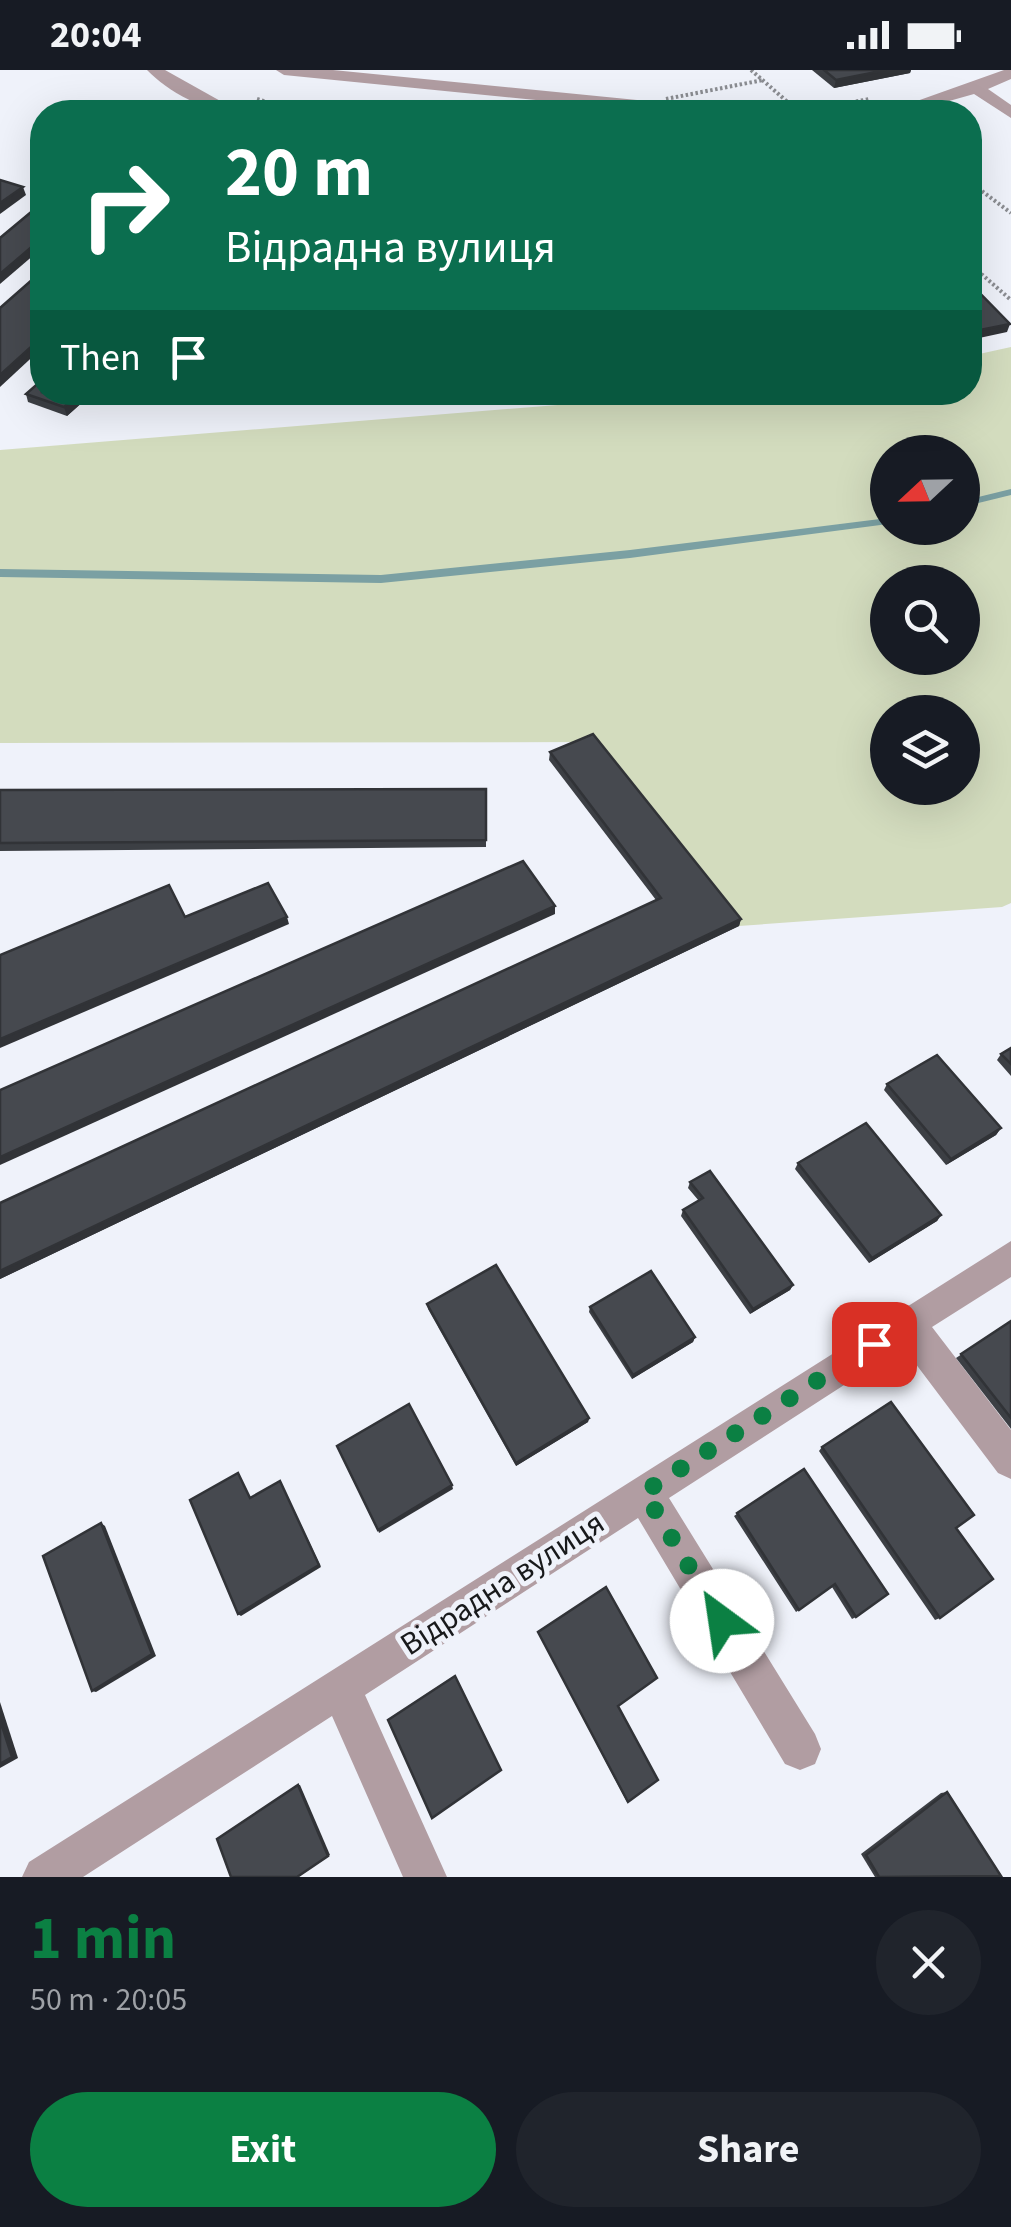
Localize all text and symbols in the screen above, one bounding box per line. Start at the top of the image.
text: 20:04 [50,8,142,62]
text: 20 m [225,123,373,223]
icon: right [60,140,190,270]
text: Відрадна вулиця [225,216,556,280]
icon: arrive [161,330,216,385]
text: Then [60,331,141,385]
north arrow [870,435,980,545]
map controls [870,435,980,805]
button: search [870,565,980,675]
button: layers [870,695,980,805]
pin [832,1302,917,1387]
icon: arrive [847,1317,902,1372]
street label: Відрадна вулиця [391,1500,614,1667]
position arrow [670,1569,774,1673]
text: 1 min [30,1897,176,1982]
button: close [876,1910,981,2015]
text: 50 m · 20:05 [30,1977,187,2023]
button: Exit [30,2092,496,2207]
button: Share [516,2092,981,2207]

